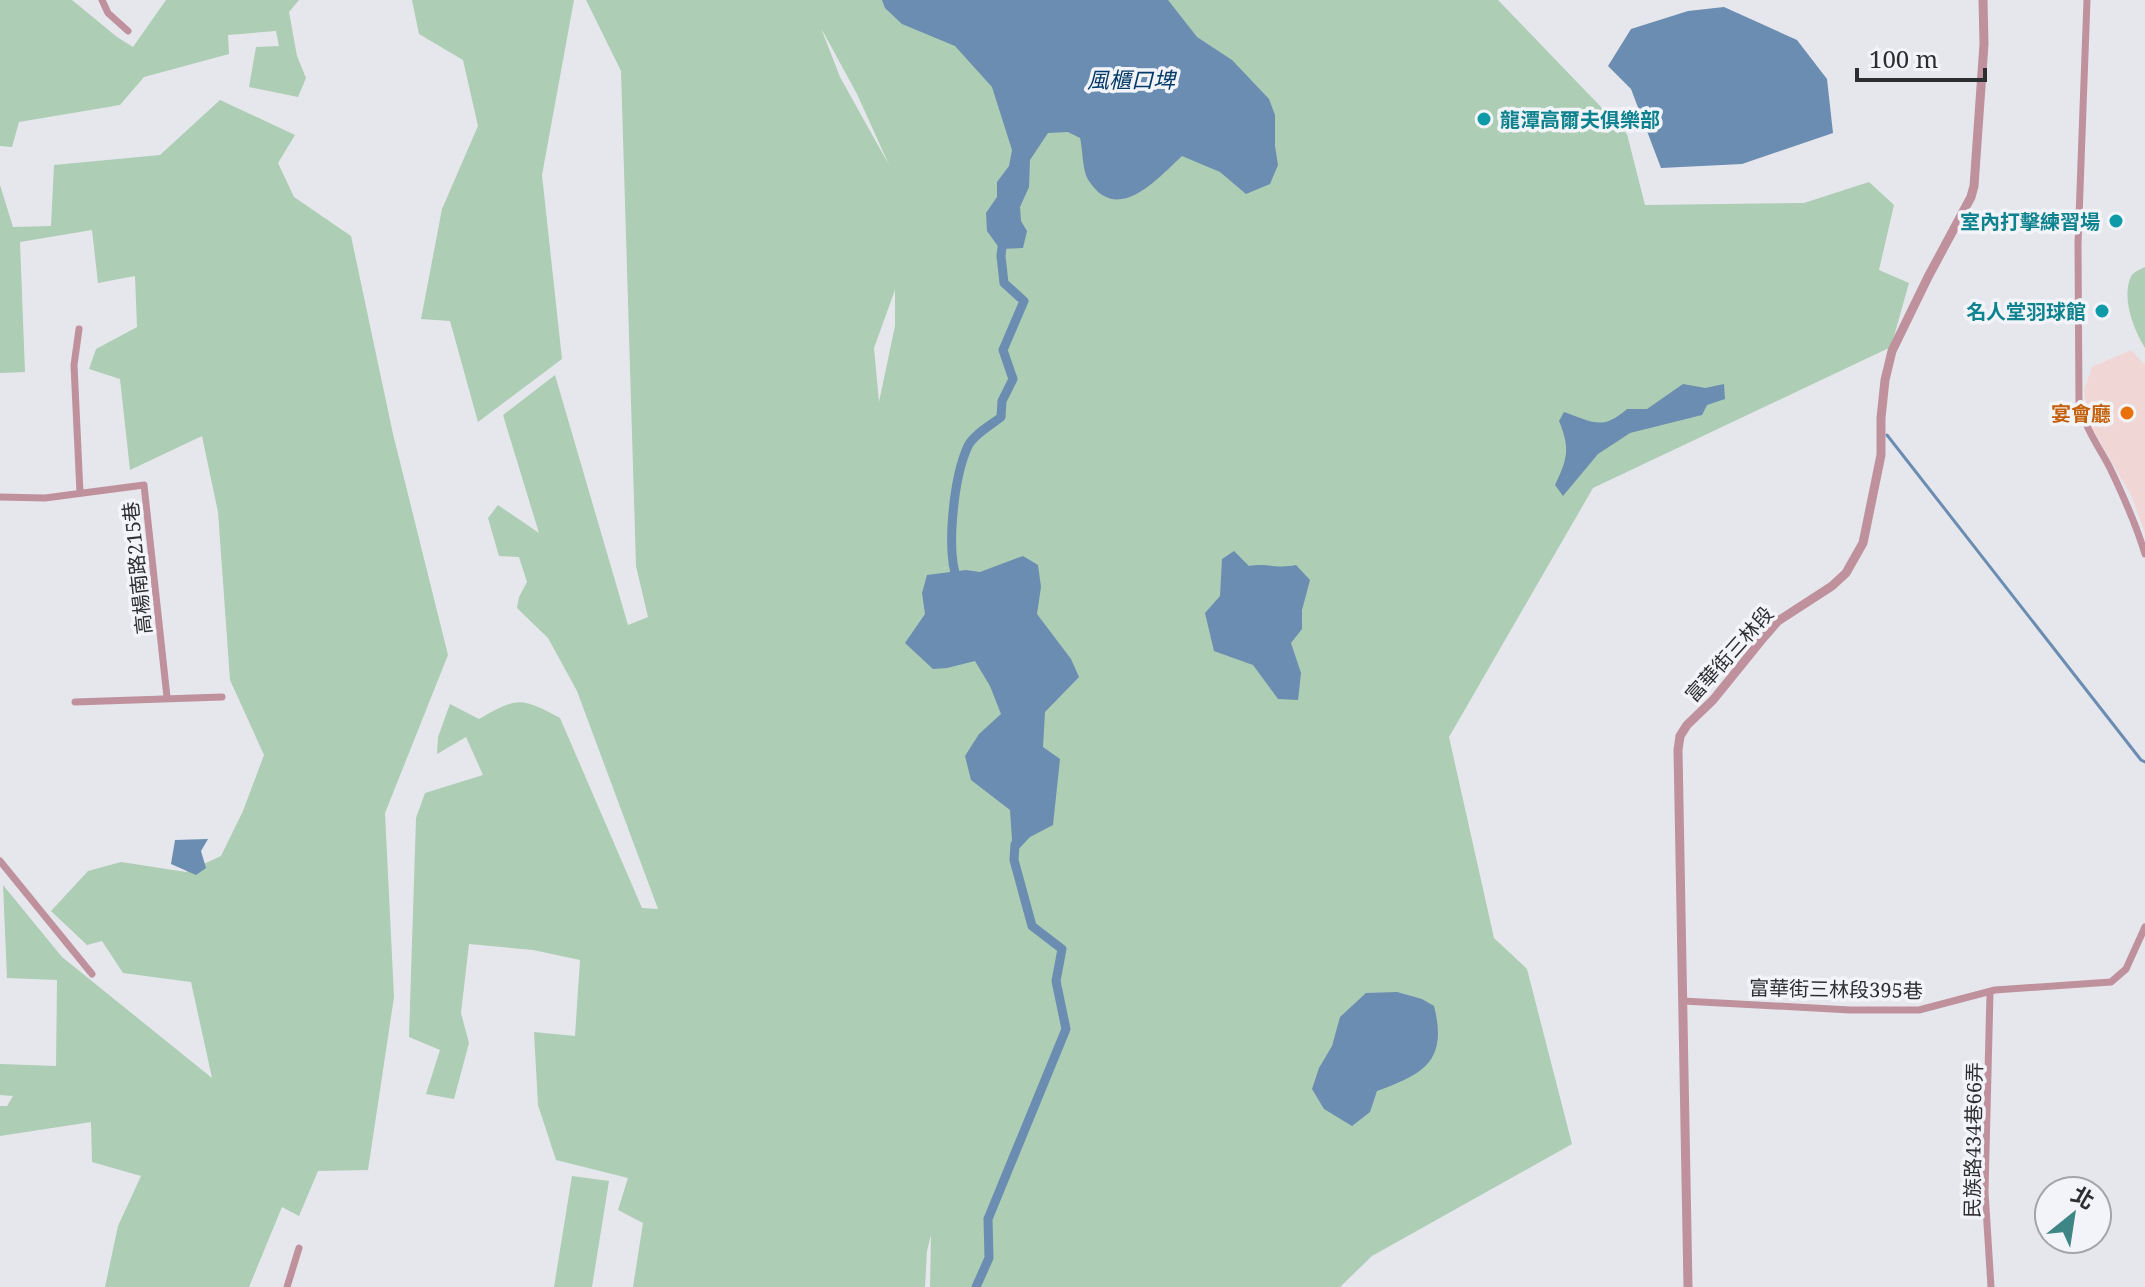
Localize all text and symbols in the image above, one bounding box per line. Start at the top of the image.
scale bar [1857,32,1985,82]
text: 100 m [1869,42,1938,75]
water label: 風櫃口埤 [1087,64,1178,94]
place label: 龍潭高爾夫俱樂部 [1500,106,1660,133]
marker: 龍潭高爾夫俱樂部 [1475,110,1493,128]
place label: 室內打擊練習場 [1960,208,2100,235]
marker: 室內打擊練習場 [2107,212,2125,230]
place label: 名人堂羽球館 [1966,298,2086,325]
marker: 名人堂羽球館 [2093,302,2111,320]
place label: 宴會廳 [2051,400,2111,427]
marker: 宴會廳 [2118,404,2136,422]
street label: 高楊南路215巷 [117,500,157,636]
street label: 富華街三林段 [1679,600,1779,708]
street label: 富華街三林段395巷 [1749,974,1923,1004]
street label: 民族路434巷66弄 [1958,1062,1988,1218]
north arrow [2033,1175,2113,1255]
text: 北 [2066,1178,2101,1215]

